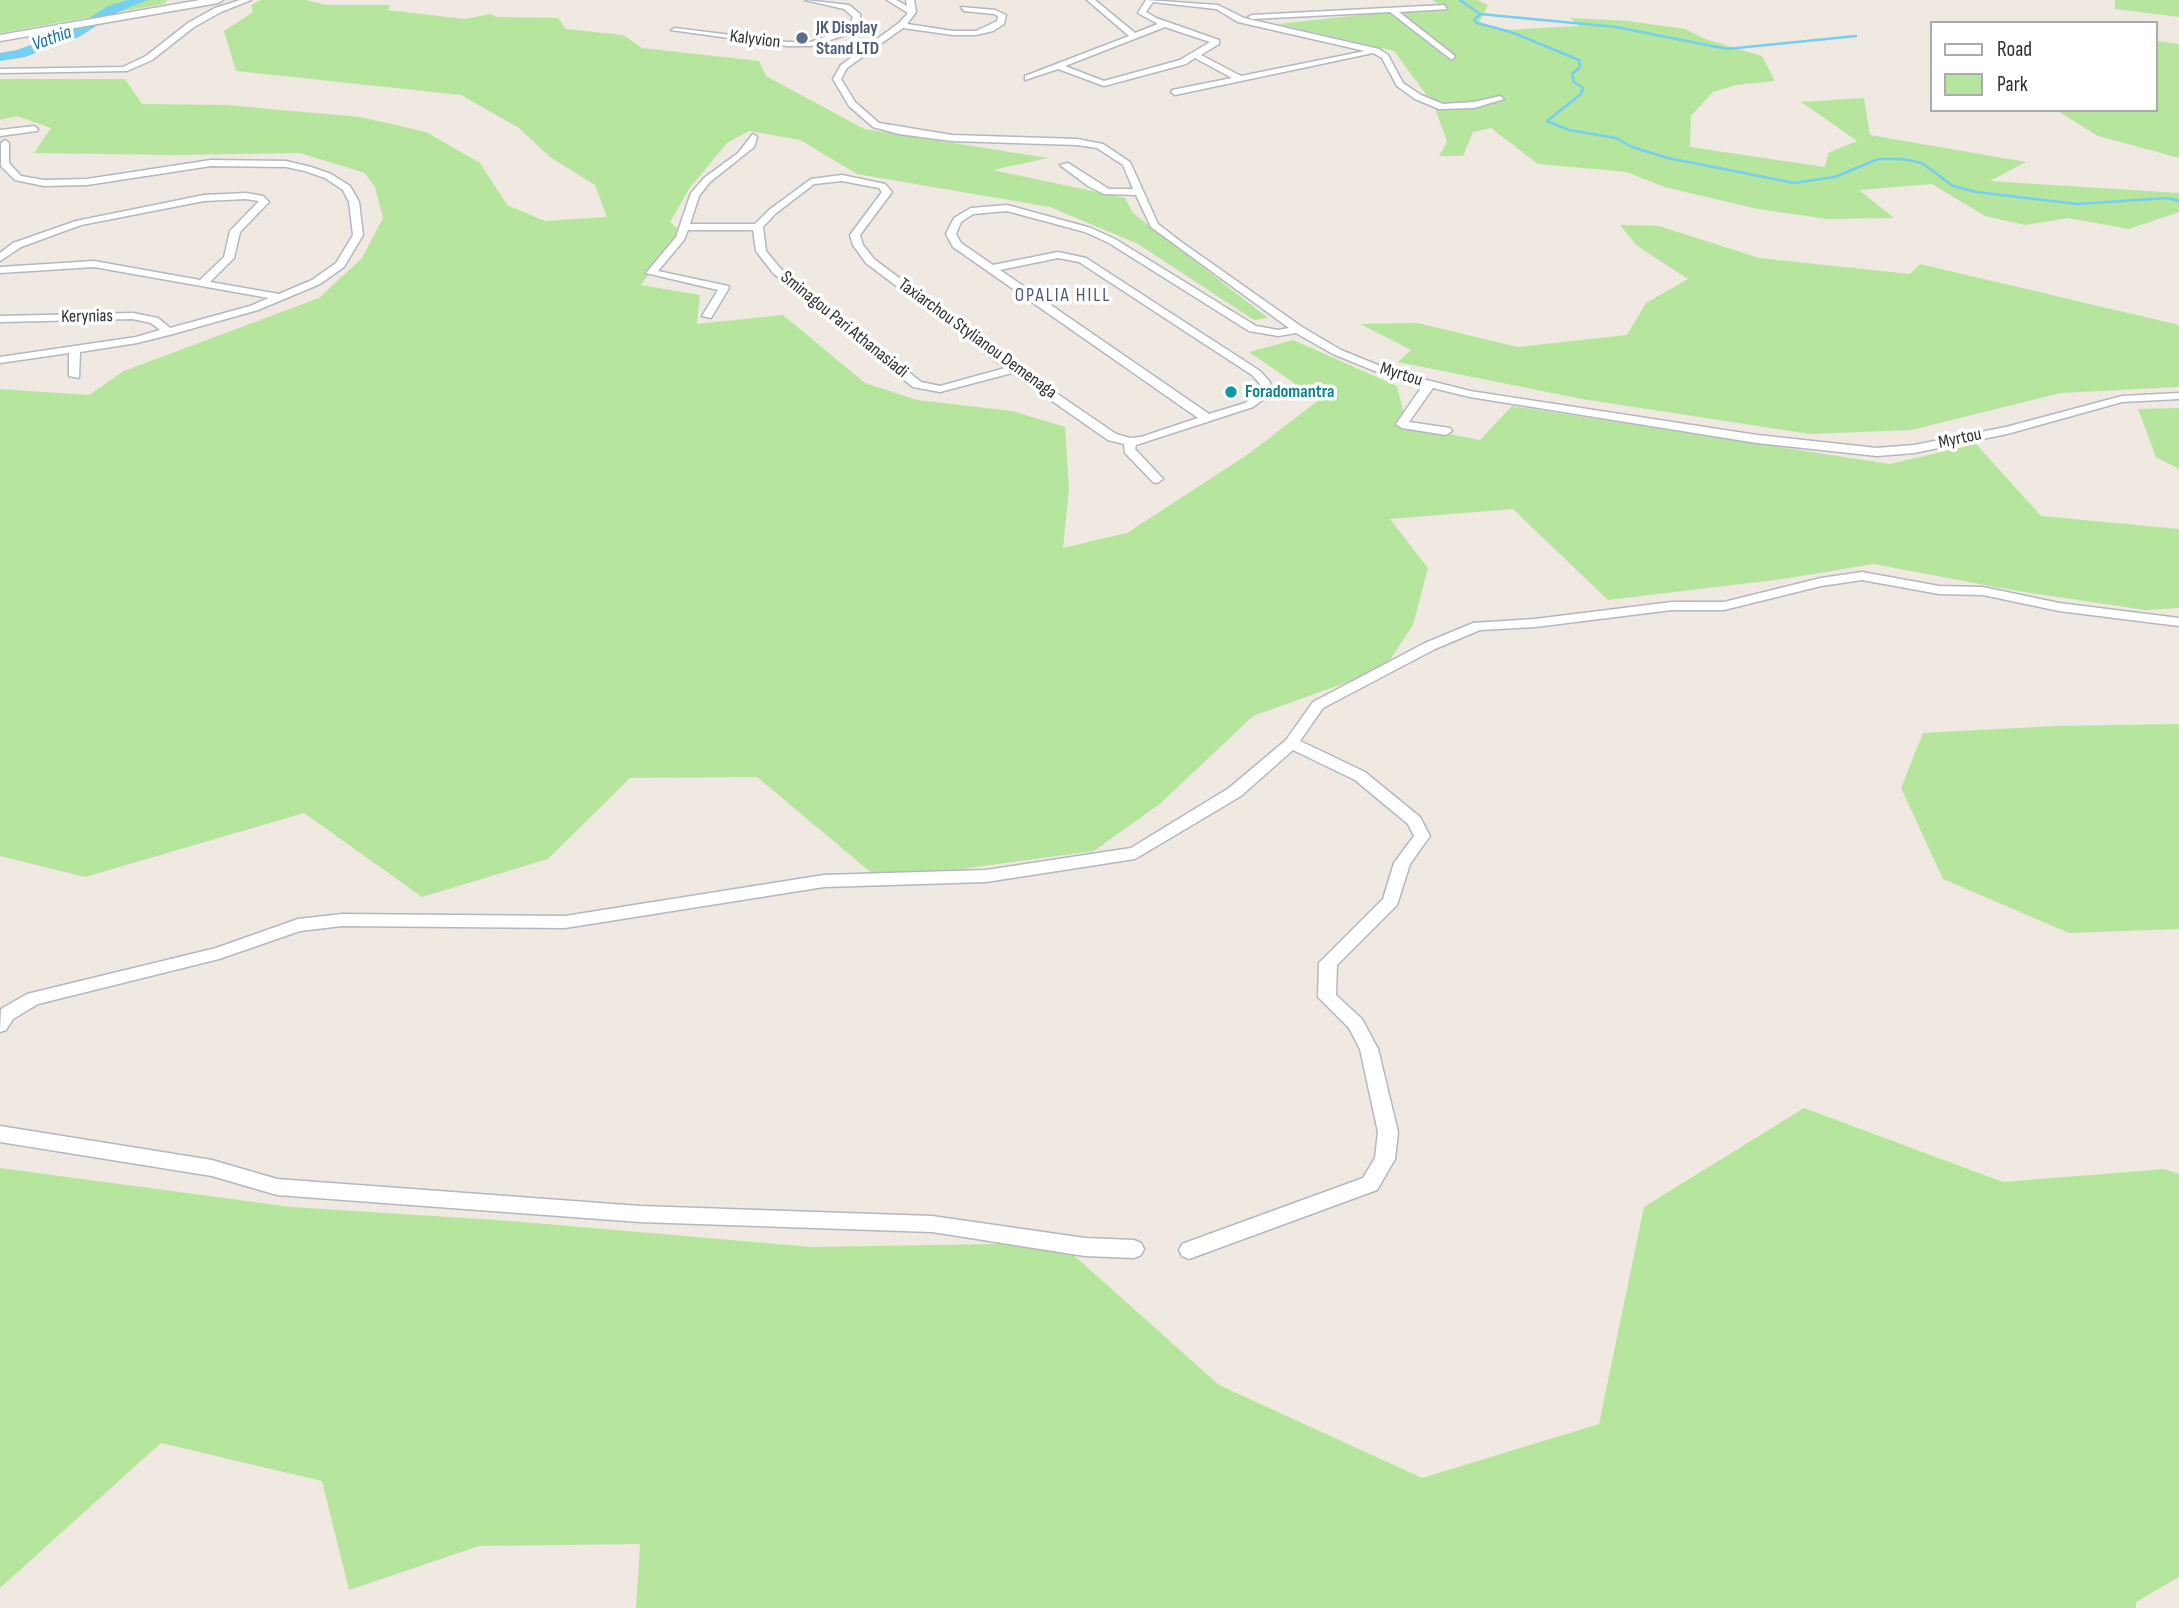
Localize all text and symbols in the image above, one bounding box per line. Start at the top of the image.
place label: JK Display Stand LTD [816,17,879,60]
water label: Vathia [29,21,75,57]
legend [1930,21,2158,112]
street label: Kalyvion [728,26,782,54]
marker: JK Display Stand LTD [794,30,810,46]
text: Road [1997,37,2032,62]
text: Park [1997,72,2028,97]
street label: Sminagou Pari Athanasiadi [776,267,912,383]
street label: Taxiarchou Stylianou Demenaga [893,274,1061,404]
district label: OPALIA HILL [1016,285,1110,307]
street label: Kerynias [61,306,113,328]
street label: Myrtou [1377,358,1425,392]
place label: Foradomantra [1245,381,1334,403]
marker: Foradomantra [1223,384,1239,400]
street label: Myrtou [1937,424,1983,454]

